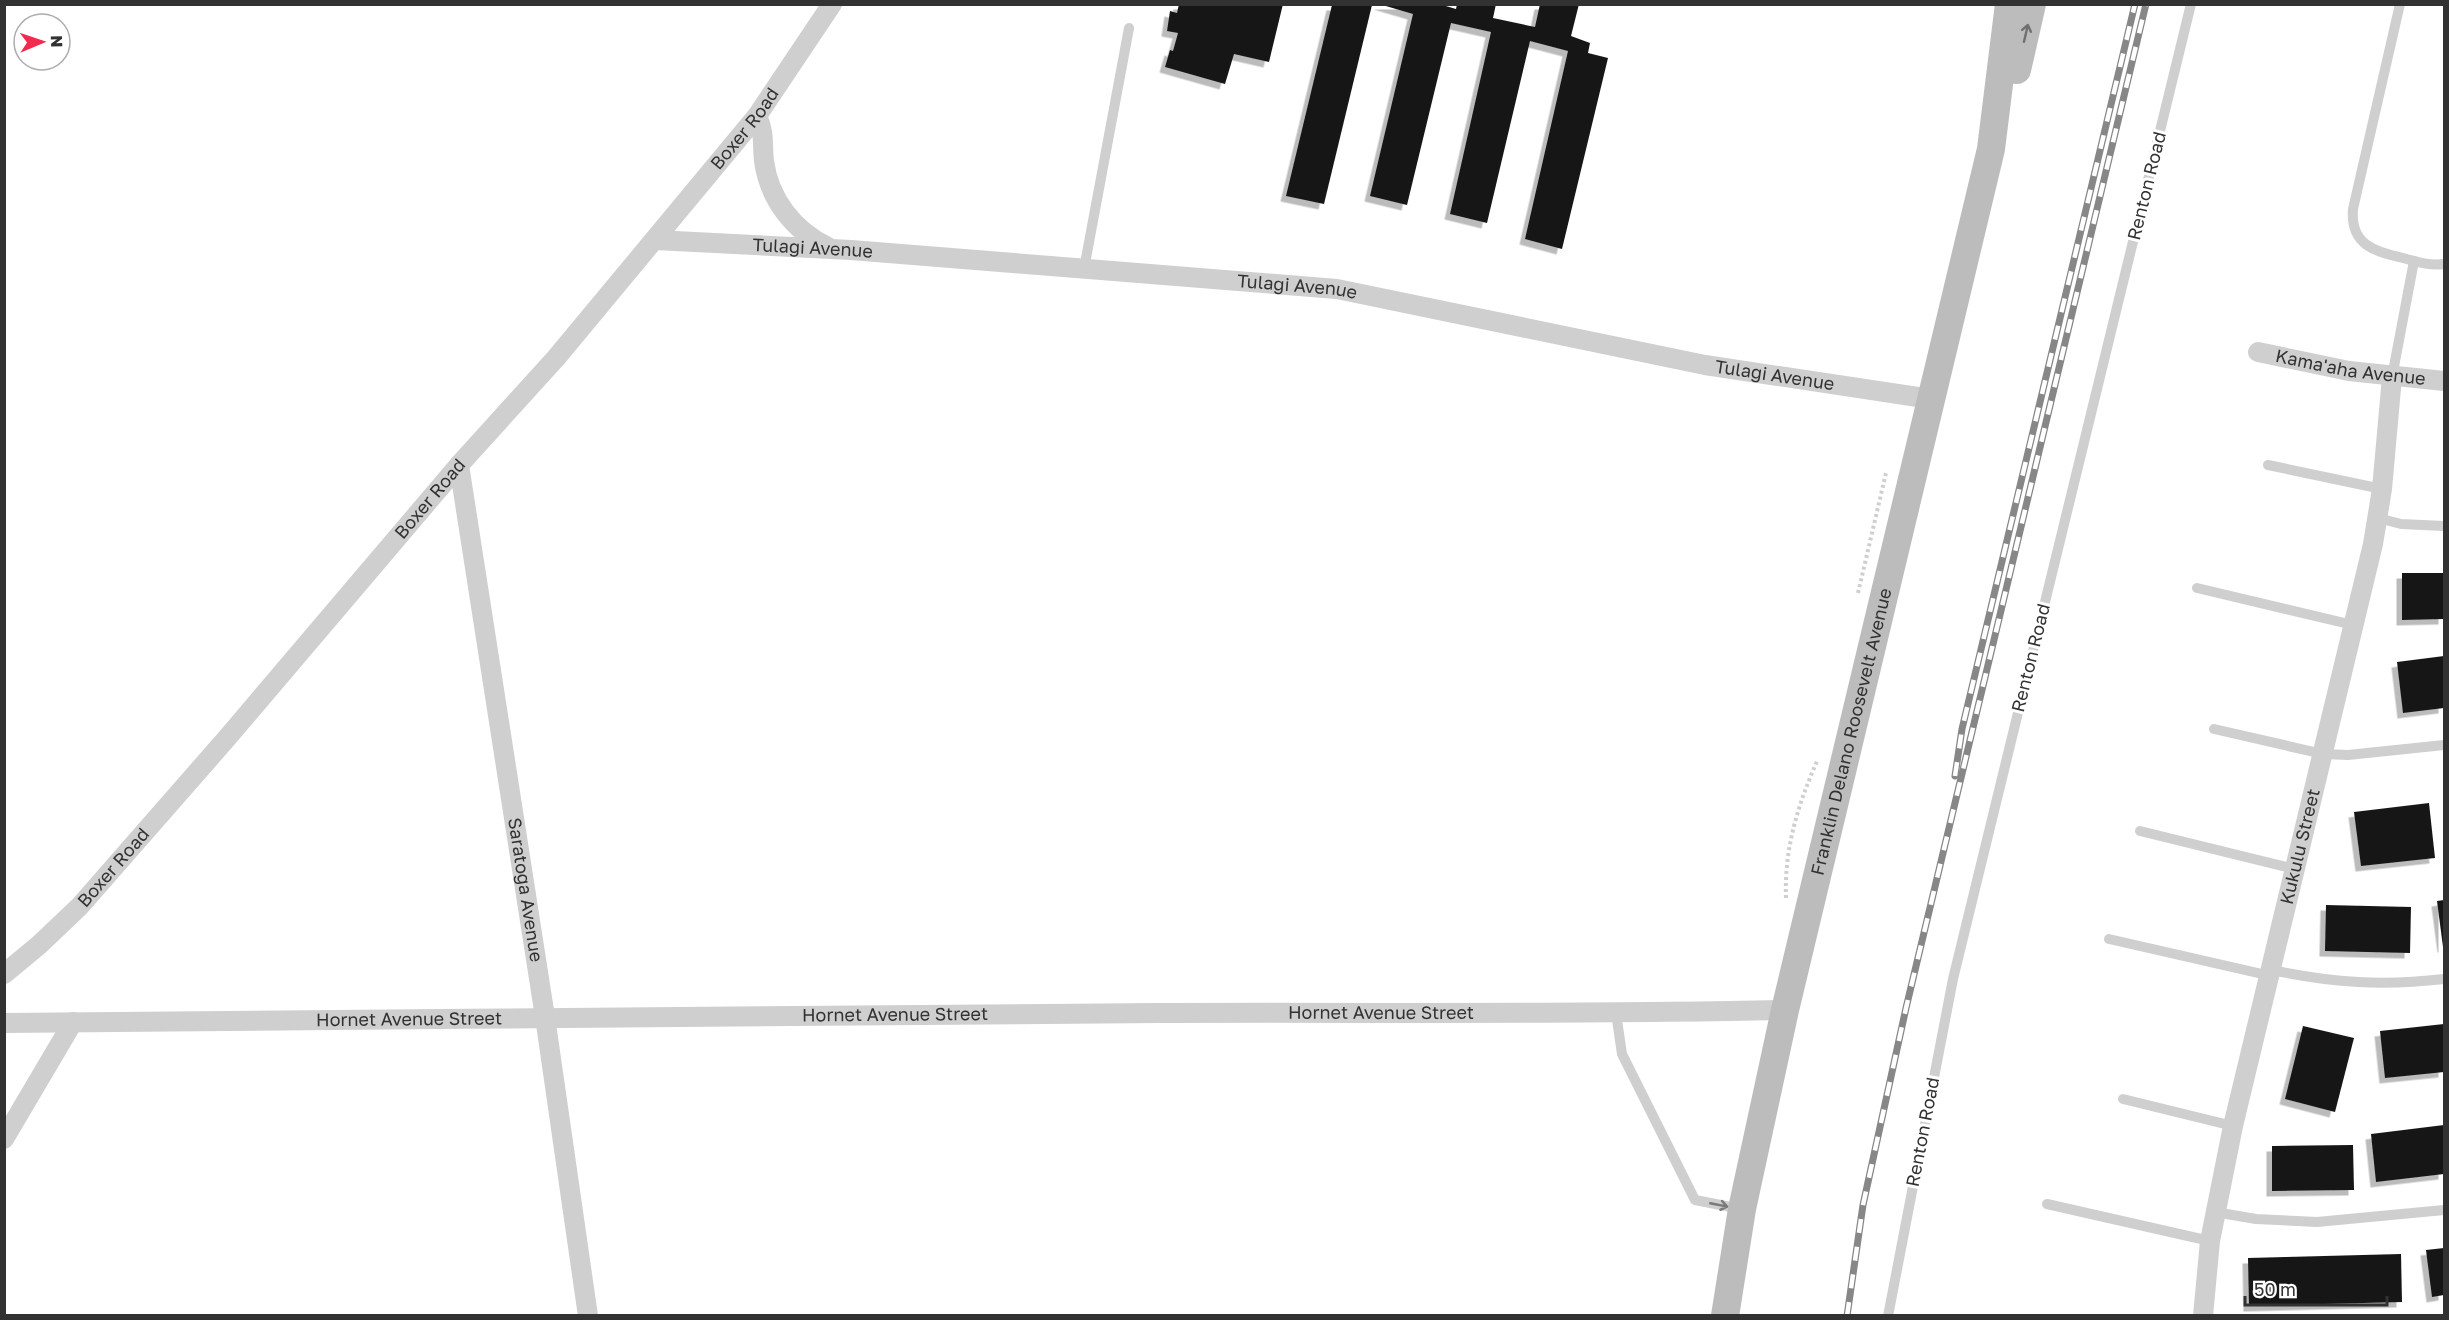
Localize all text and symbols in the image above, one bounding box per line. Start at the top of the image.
north arrow [12,12,72,72]
one-way arrow [2020,23,2032,42]
text: N [47,35,67,48]
street label: Boxer Road [705,83,783,174]
street label: Renton Road [2122,129,2170,242]
street label: Tulagi Avenue [752,233,874,262]
street label: Tulagi Avenue [1237,269,1359,303]
street label: Kama'aha Avenue [2274,344,2427,389]
street label: Tulagi Avenue [1714,355,1836,394]
street label: Boxer Road [389,454,470,543]
street label: Franklin Delano Roosevelt Avenue [1806,586,1896,877]
street label: Renton Road [2006,601,2054,714]
street label: Kukulu Street [2275,786,2324,907]
street label: Saratoga Avenue [504,816,548,963]
street label: Boxer Road [72,823,153,911]
street label: Hornet Avenue Street [1288,1001,1474,1023]
street label: Hornet Avenue Street [802,1002,988,1026]
street label: Hornet Avenue Street [316,1006,502,1030]
street label: Renton Road [1901,1075,1943,1188]
one-way arrow [1708,1199,1728,1210]
scale bar [2245,1269,2388,1307]
text: 50 m [2254,1278,2296,1300]

